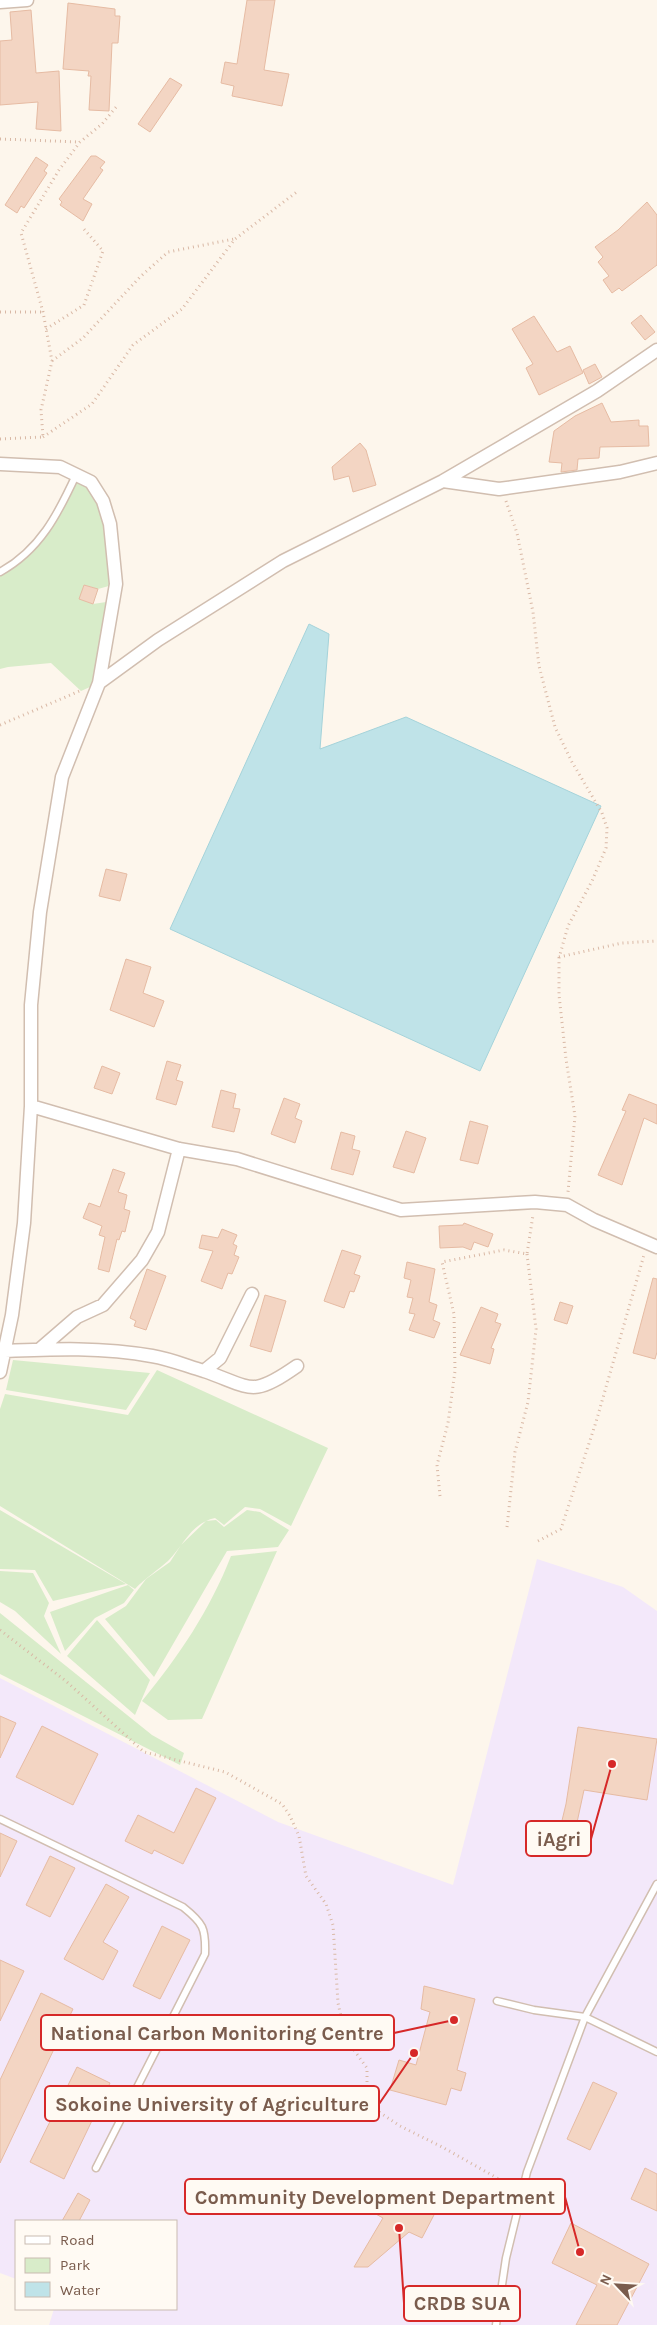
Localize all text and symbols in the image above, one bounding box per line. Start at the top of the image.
callout: iAgri [526,1821,591,1856]
text: iAgri [536,1828,582,1851]
callout: National Carbon Monitoring Centre [41,2015,394,2050]
text: National Carbon Monitoring Centre [50,2022,384,2045]
callout: Sokoine University of Agriculture [45,2086,379,2121]
text: Sokoine University of Agriculture [55,2093,369,2116]
callout: Community Development Department [185,2179,565,2214]
text: Community Development Department [195,2186,555,2209]
legend [15,2220,178,2310]
text: Road [60,2231,95,2249]
text: Park [60,2256,90,2274]
north arrow [592,2260,642,2310]
text: N [596,2272,615,2288]
text: Water [60,2281,101,2299]
callout: CRDB SUA [404,2286,520,2321]
text: CRDB SUA [414,2292,511,2315]

